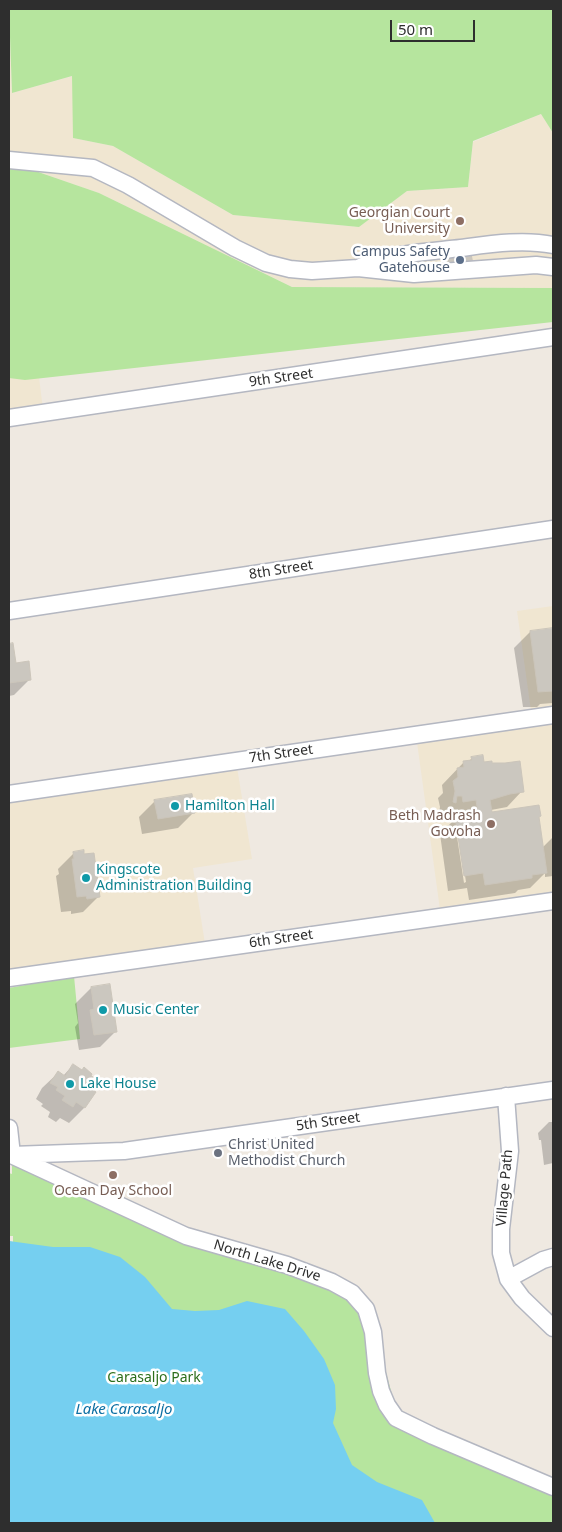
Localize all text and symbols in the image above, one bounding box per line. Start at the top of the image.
scale bar [392,10,477,42]
text: 50 m [398,19,433,39]
place label: Georgian Court University [349,205,450,238]
marker: Georgian Court University [454,215,466,227]
place label: Campus Safety Gatehouse [352,244,450,276]
marker: Campus Safety Gatehouse [454,254,466,266]
street label: 9th Street [248,365,314,391]
street label: 8th Street [248,557,314,583]
street label: 7th Street [248,741,314,767]
place label: Hamilton Hall [185,798,275,814]
marker: Hamilton Hall [169,800,181,812]
place label: Beth Madrash Govoha [389,808,481,840]
marker: Beth Madrash Govoha [485,818,497,830]
place label: Kingscote Administration Building [96,862,252,894]
marker: Kingscote Administration Building [80,872,92,884]
street label: 6th Street [248,926,314,952]
place label: Music Center [113,1002,199,1018]
marker: Music Center [97,1004,109,1016]
place label: Lake House [80,1076,156,1092]
marker: Lake House [64,1078,76,1090]
street label: 5th Street [295,1109,361,1135]
place label: Christ United Methodist Church [228,1137,345,1170]
marker: Christ United Methodist Church [212,1147,224,1159]
street label: Village Path [493,1149,517,1227]
marker: Ocean Day School [107,1169,119,1181]
place label: Ocean Day School [54,1183,172,1199]
street label: North Lake Drive [211,1237,323,1285]
park label: Carasaljo Park [107,1370,201,1386]
water label: Lake Carasaljo [76,1401,172,1419]

